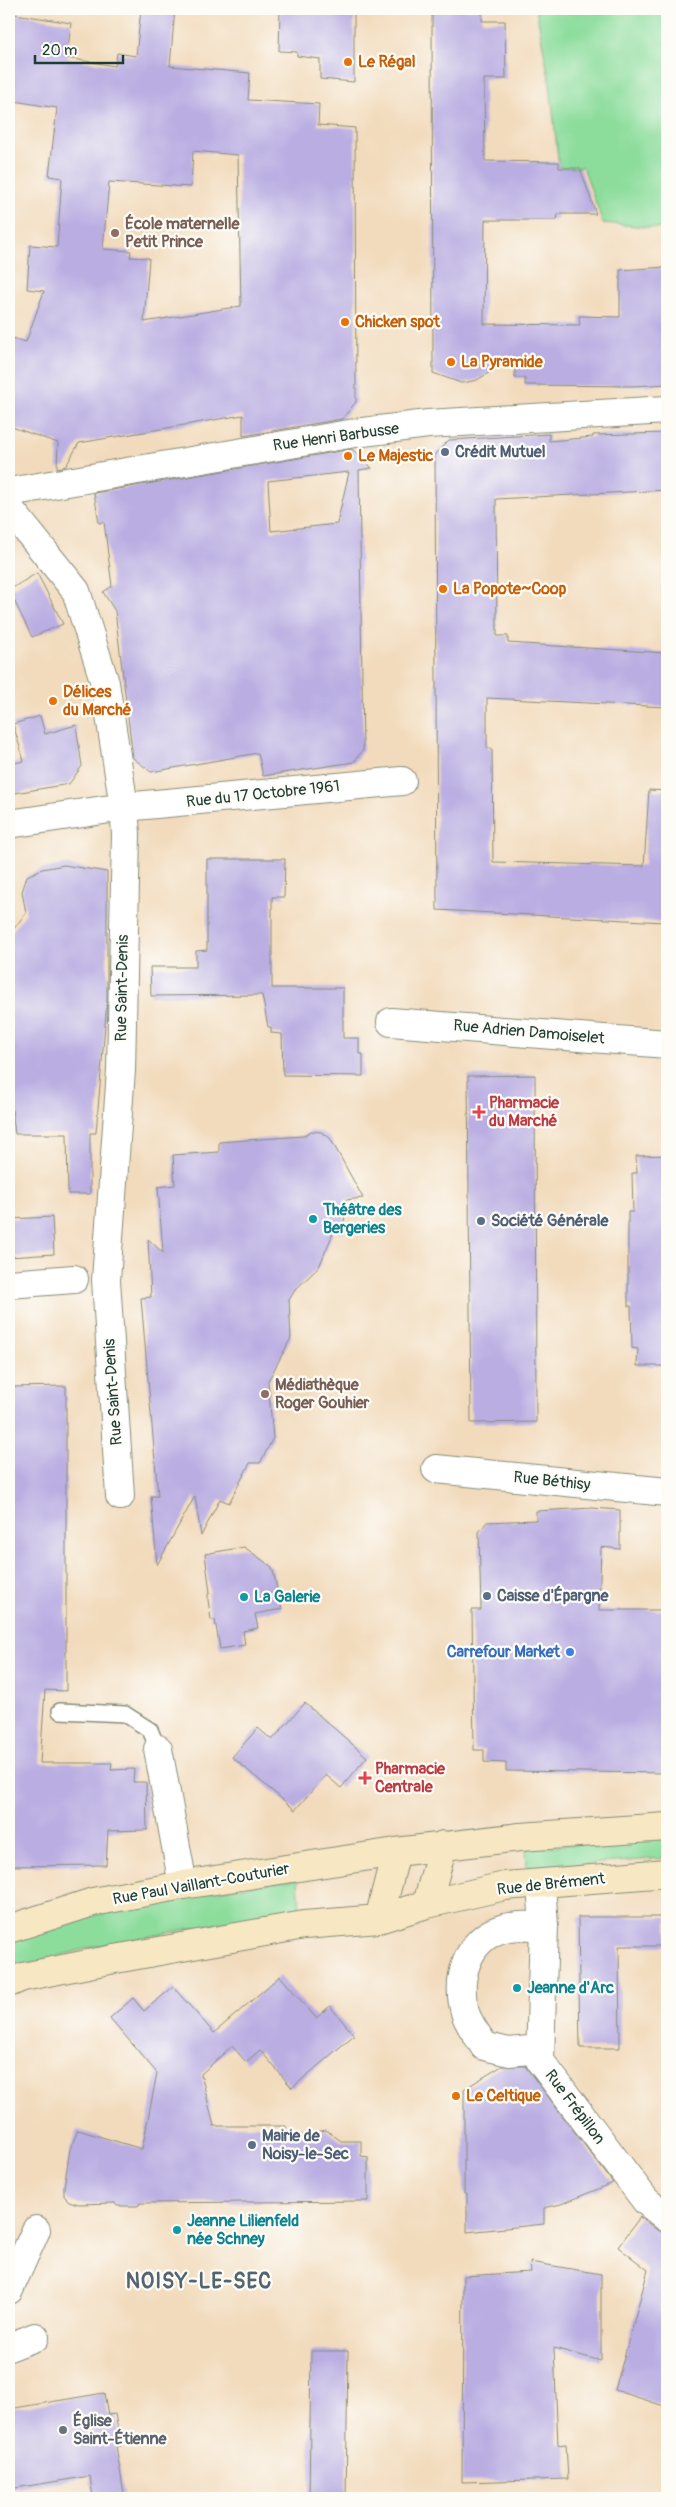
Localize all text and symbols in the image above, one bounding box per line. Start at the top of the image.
scale bar [35,32,122,64]
text: 20 m [42,41,77,60]
place label: Le Régal [358,52,416,72]
marker: Le Régal [342,56,354,68]
place label: École maternelle Petit Prince [125,213,241,252]
marker: École maternelle Petit Prince [109,227,121,239]
place label: Chicken spot [355,312,441,332]
marker: Chicken spot [339,316,351,328]
place label: La Pyramide [461,352,544,372]
marker: La Pyramide [445,356,457,368]
street label: Rue Henri Barbusse [272,418,400,456]
place label: Crédit Mutuel [455,442,546,462]
place label: Le Majestic [358,446,434,466]
marker: Crédit Mutuel [439,446,451,458]
marker: Le Majestic [342,450,354,462]
place label: La Popote~Coop [453,579,567,599]
marker: La Popote~Coop [437,583,449,595]
place label: Délices du Marché [63,682,132,720]
marker: Délices du Marché [47,695,59,707]
street label: Rue du 17 Octobre 1961 [185,776,341,812]
street label: Rue Saint-Denis [111,934,133,1042]
street label: Rue Adrien Damoiselet [452,1015,606,1049]
place label: Pharmacie du Marché [489,1093,560,1131]
marker: Pharmacie du Marché [473,1106,485,1118]
place label: Théâtre des Bergeries [322,1200,402,1238]
place label: Société Générale [491,1211,609,1231]
marker: Théâtre des Bergeries [307,1213,319,1225]
marker: Société Générale [475,1215,487,1227]
street label: Rue Saint-Denis [99,1338,127,1446]
place label: Médiathèque Roger Gouhier [275,1375,370,1413]
marker: Médiathèque Roger Gouhier [259,1388,271,1400]
street label: Rue Béthisy [513,1467,592,1495]
place label: Caisse d'Épargne [497,1585,610,1606]
place label: La Galerie [254,1587,321,1607]
marker: Caisse d'Épargne [481,1590,493,1602]
marker: La Galerie [238,1591,250,1603]
place label: Carrefour Market [447,1642,561,1662]
marker: Carrefour Market [564,1646,576,1658]
place label: Pharmacie Centrale [375,1759,446,1797]
marker: Pharmacie Centrale [359,1772,371,1784]
street label: Rue Paul Vaillant-Couturier [111,1859,291,1909]
street label: Rue de Brément [496,1868,607,1900]
place label: Jeanne d'Arc [527,1978,614,1998]
marker: Jeanne d'Arc [511,1982,523,1994]
street label: Rue Frépillon [541,2066,609,2148]
place label: Le Celtique [466,2086,542,2106]
marker: Le Celtique [450,2090,462,2102]
place label: Mairie de Noisy-le-Sec [262,2126,349,2164]
marker: Mairie de Noisy-le-Sec [246,2139,258,2151]
place label: Jeanne Lilienfeld née Schney [187,2211,299,2249]
marker: Jeanne Lilienfeld née Schney [171,2224,183,2236]
district label: NOISY-LE-SEC [126,2268,272,2295]
place label: Église Saint-Étienne [73,2410,168,2449]
marker: Église Saint-Étienne [57,2424,69,2436]

